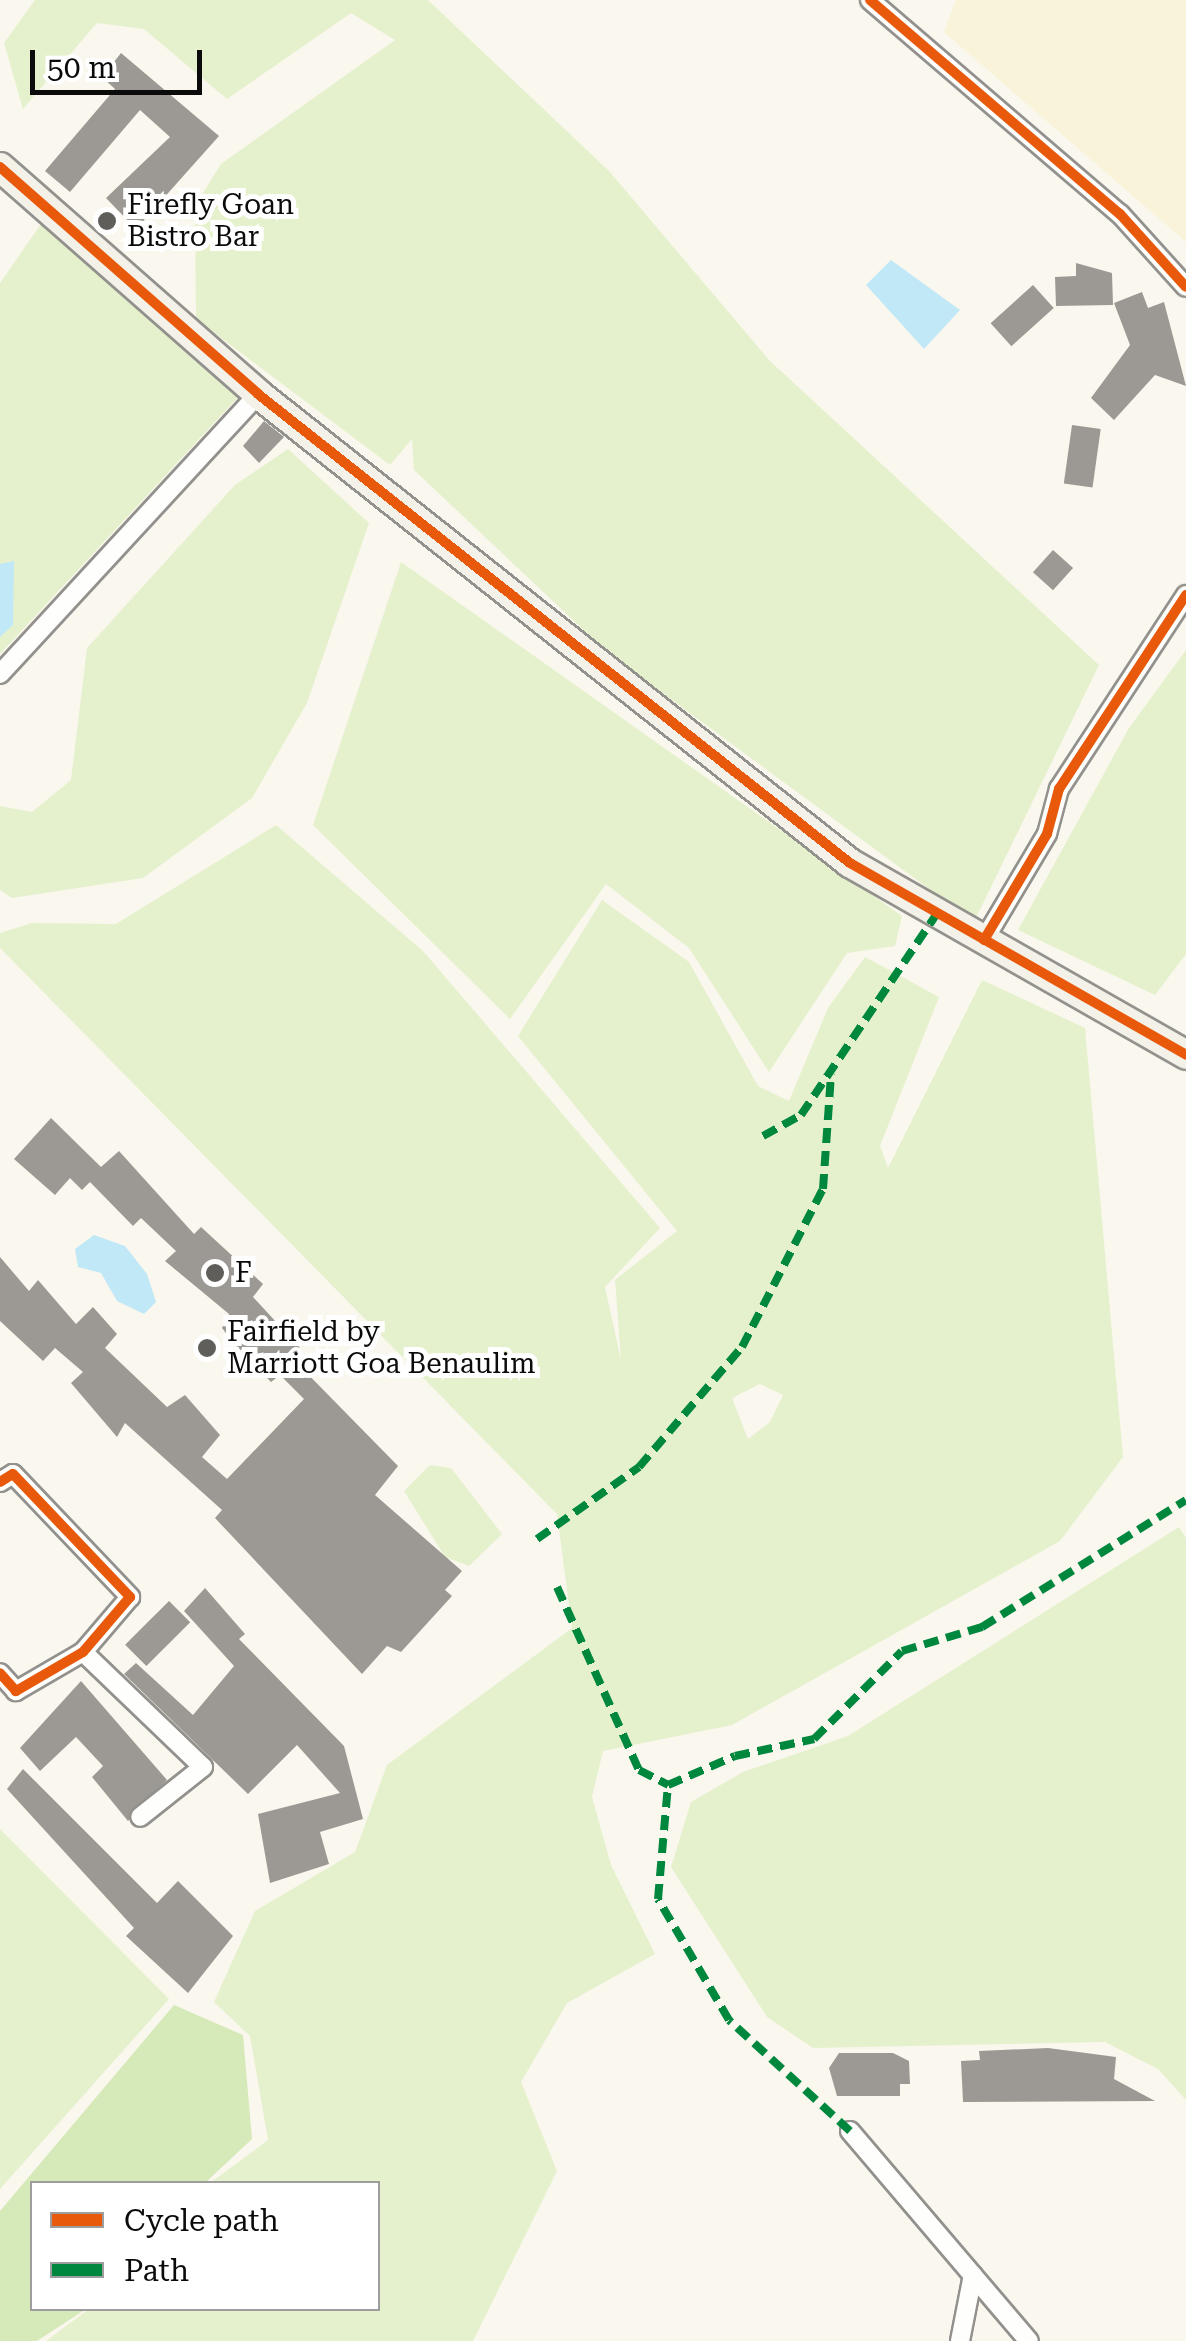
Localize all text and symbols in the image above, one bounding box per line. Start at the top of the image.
scale bar [35,30,208,92]
text: 50 m [47,50,116,85]
place label: Firefly Goan Bistro Bar [127,188,294,254]
marker: Firefly Goan Bistro Bar [96,210,118,232]
place label: F [235,1256,252,1290]
marker: F [204,1262,226,1284]
place label: Fairfield by Marriott Goa Benaulim [227,1315,535,1381]
marker: Fairfield by Marriott Goa Benaulim [196,1337,218,1359]
legend [30,2181,380,2311]
text: Cycle path [124,2203,279,2238]
text: Path [124,2253,189,2288]

